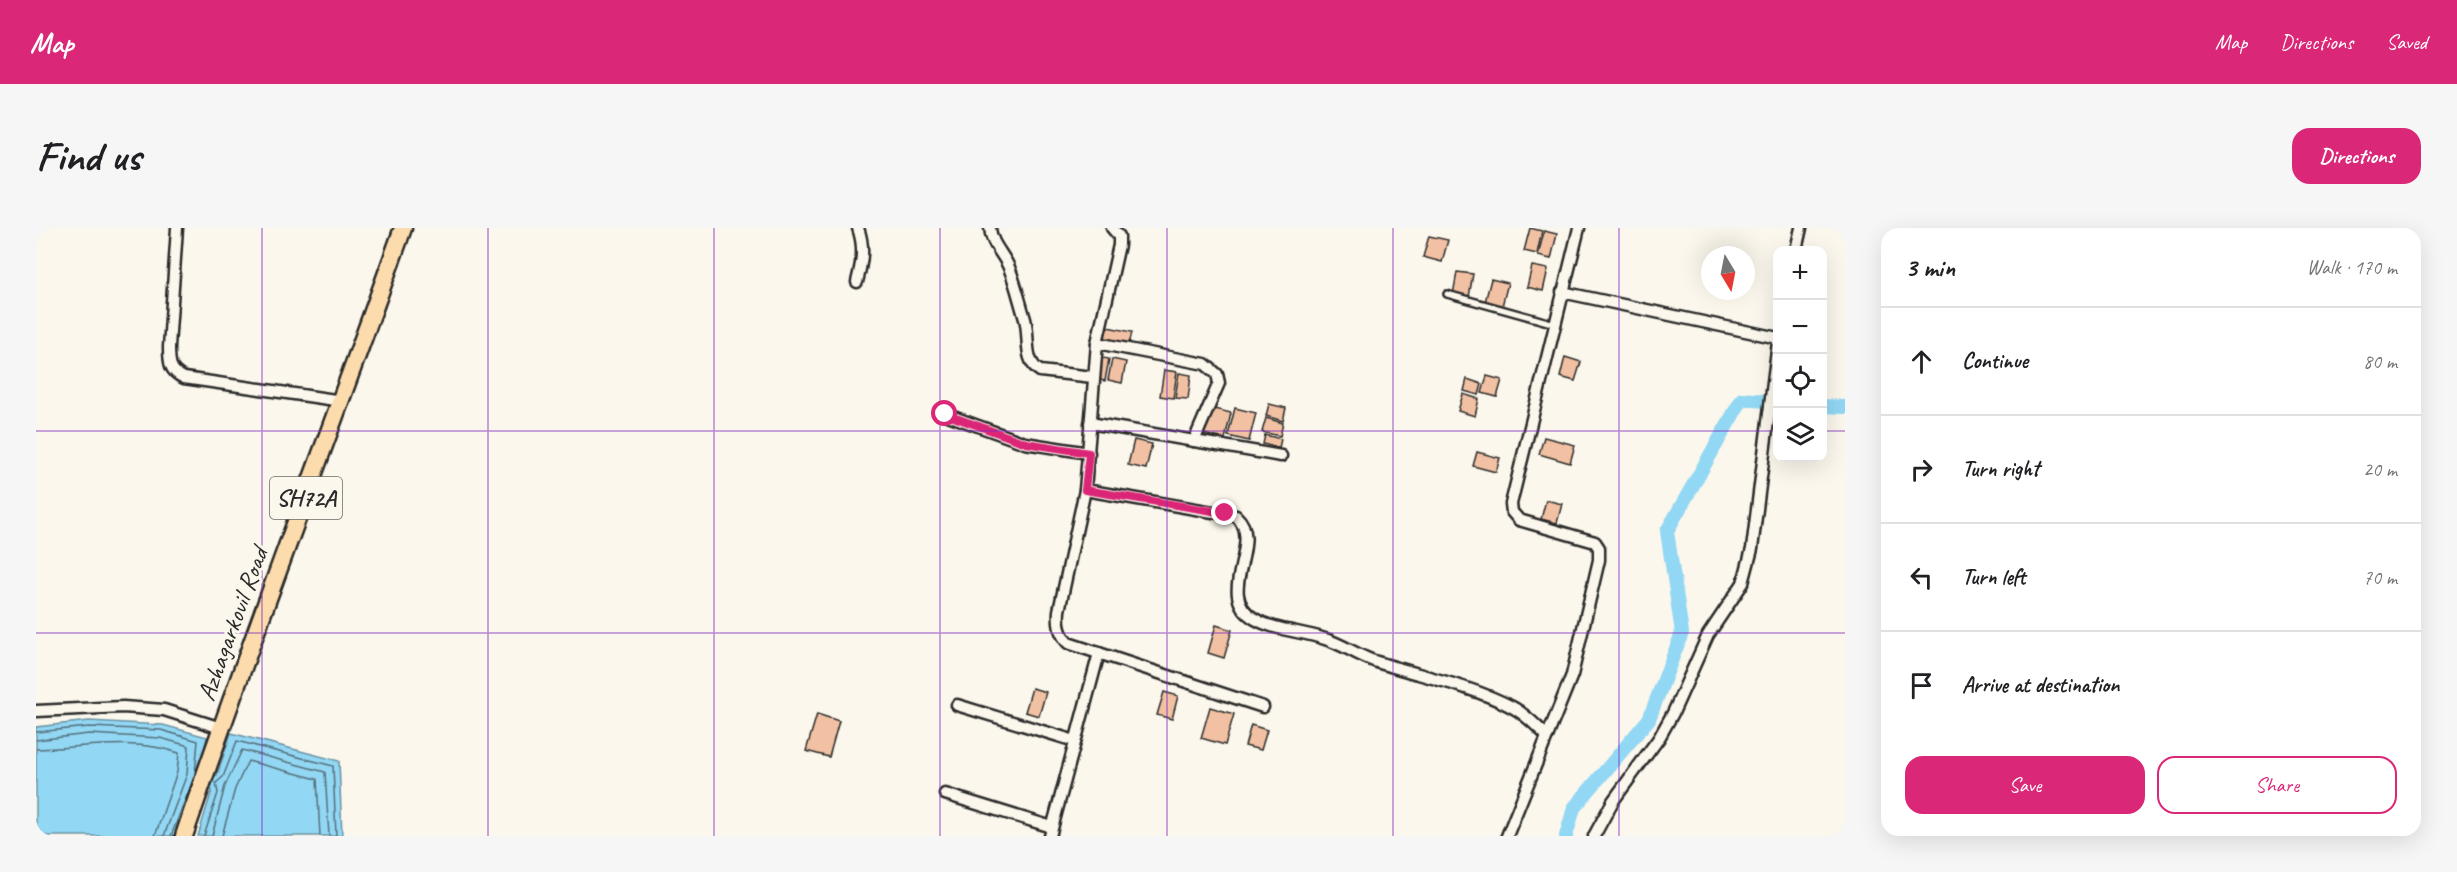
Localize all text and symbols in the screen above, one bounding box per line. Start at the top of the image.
text: Map [30,25,73,60]
text: Map [2215,29,2247,55]
text: Directions [2280,29,2353,55]
text: Saved [2386,29,2427,55]
button: Directions [2292,128,2421,184]
text: Find us [36,130,141,183]
north arrow [1701,246,1755,300]
map controls [1773,246,1827,462]
button: + [1773,246,1827,300]
text: 3 min [1905,251,1955,284]
text: Walk · 170 m [2307,255,2397,280]
button: − [1773,300,1827,354]
icon: ahead [1905,345,1938,378]
text: Continue [1962,347,2028,375]
text: 80 m [2363,349,2397,374]
button: locate [1773,354,1827,408]
route start [931,400,957,426]
button: layers [1773,408,1827,462]
icon: right [1905,453,1938,486]
text: Turn right [1962,455,2039,483]
text: 20 m [2363,457,2397,482]
road number: SH72A [270,477,342,519]
route end [1211,499,1237,525]
street label: Azhagarkovil Road [190,540,277,705]
icon: left [1905,561,1938,594]
text: Turn left [1962,563,2026,591]
text: 70 m [2363,565,2397,590]
icon: arrive [1905,669,1938,702]
text: Arrive at destination [1962,671,2119,699]
button: Save [1905,756,2145,814]
button: Share [2157,756,2397,814]

